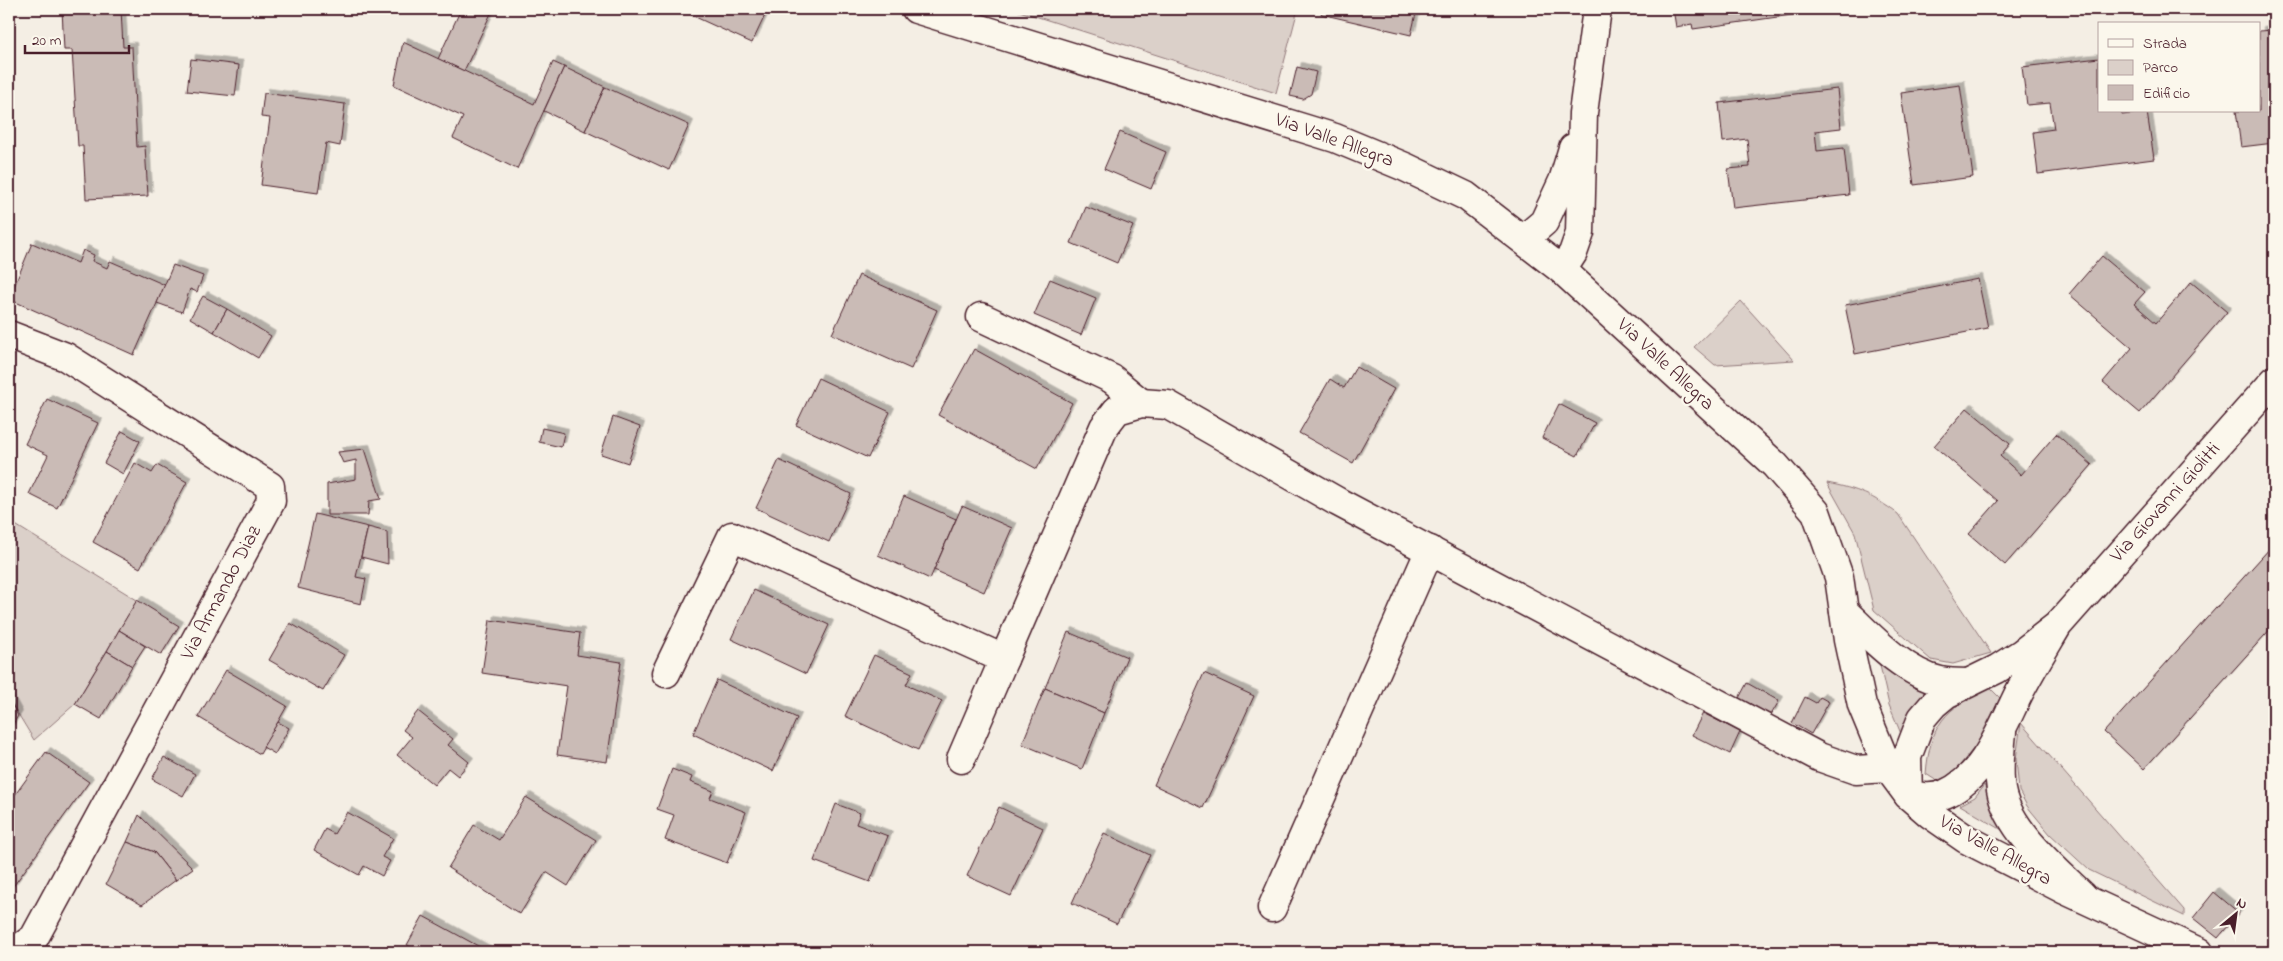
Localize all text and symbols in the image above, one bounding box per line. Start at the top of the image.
scale bar [25,22,129,54]
legend [2098,22,2260,112]
text: 20 m [32,30,62,52]
text: Strada [2143,33,2187,55]
text: Parco [2143,57,2178,79]
text: Edificio [2143,83,2190,105]
street label: Via Valle Allegra [1269,106,1398,177]
street label: Via Valle Allegra [1608,311,1720,419]
street label: Via Giovanni Giolitti [2103,436,2228,570]
street label: Via Armando Diaz [174,520,270,666]
street label: Via Valle Allegra [1932,808,2057,895]
north arrow [2210,888,2260,938]
text: N [2232,892,2251,915]

